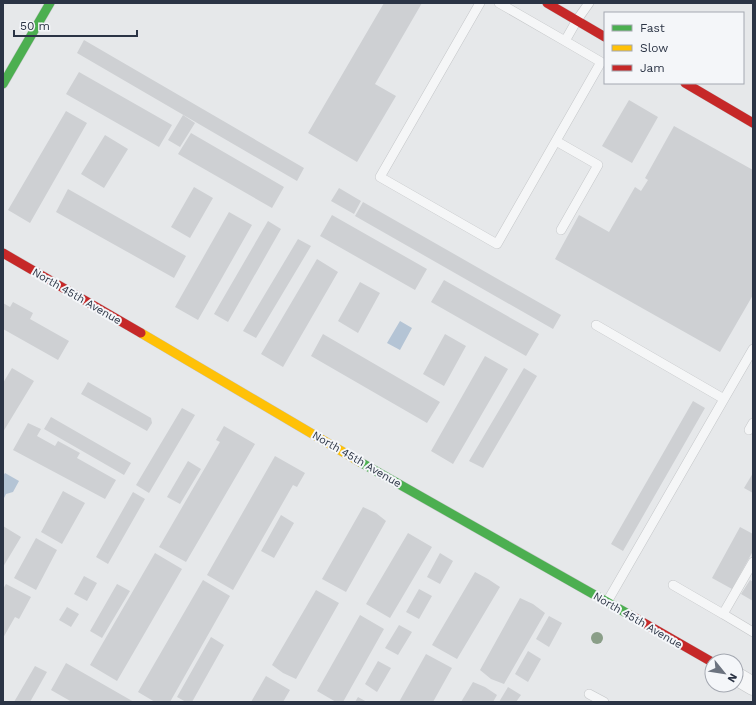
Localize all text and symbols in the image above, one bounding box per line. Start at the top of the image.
scale bar [14,12,137,38]
legend [604,12,744,84]
text: 50 m [20,19,50,33]
text: Fast [640,21,665,35]
text: Slow [640,41,668,55]
text: Jam [640,61,665,75]
street label: North 45th Avenue [30,266,124,327]
street label: North 45th Avenue [310,429,404,490]
street label: North 45th Avenue [591,590,685,651]
north arrow [704,653,744,693]
text: N [725,671,740,685]

